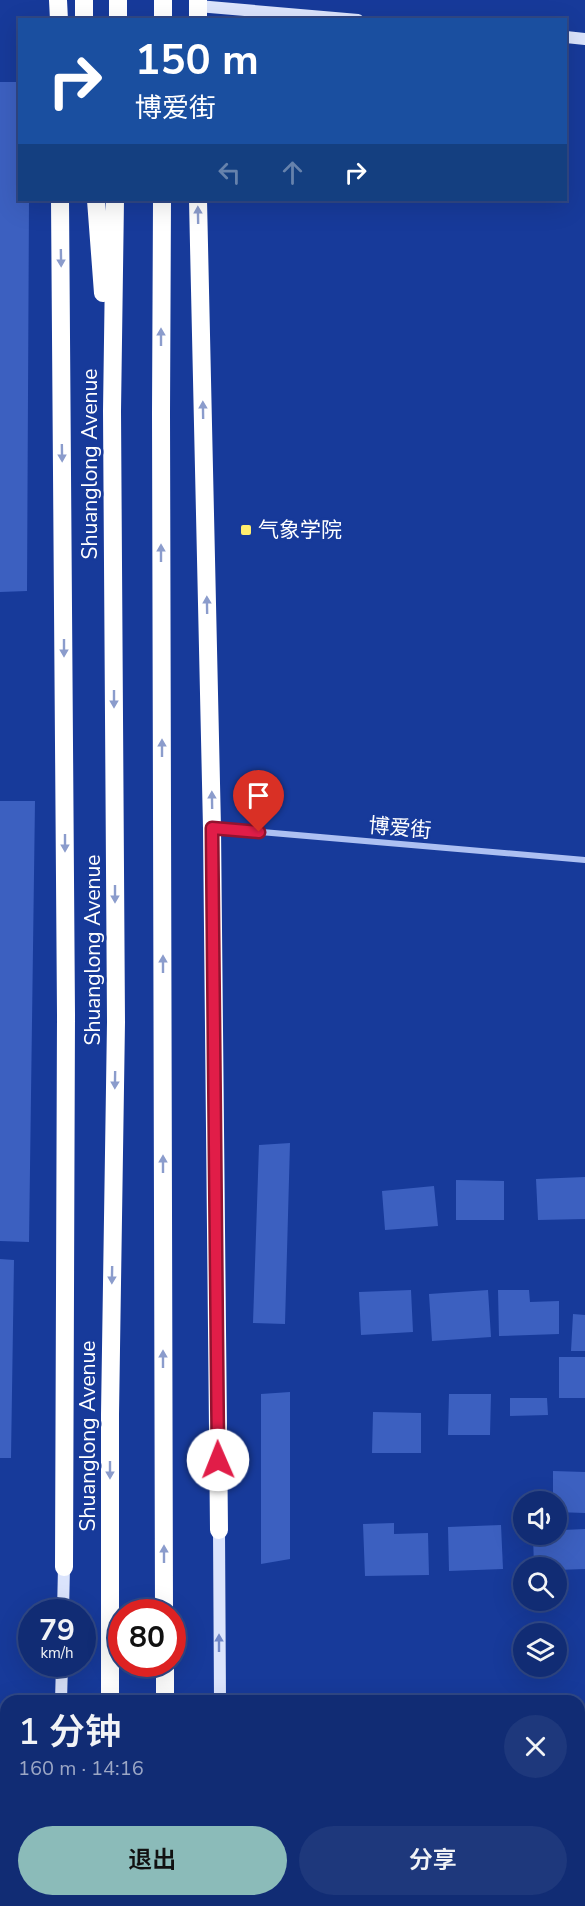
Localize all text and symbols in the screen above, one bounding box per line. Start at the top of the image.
text: 150 m [135,32,259,89]
icon: right [36,42,114,120]
text: 博爱街 [135,90,216,127]
icon: left [213,156,246,189]
icon: ahead [276,156,309,189]
icon: right [339,156,372,189]
one-way arrow [194,205,203,224]
one-way arrow [56,248,66,267]
one-way arrow [156,327,166,346]
street label: Shuanglong Avenue [76,369,104,559]
one-way arrow [198,400,208,419]
one-way arrow [58,443,67,462]
place label: 气象学院 [258,516,342,544]
marker: 气象学院 [239,523,253,537]
one-way arrow [156,543,166,562]
one-way arrow [203,595,212,614]
one-way arrow [59,638,69,657]
one-way arrow [109,689,119,708]
one-way arrow [157,738,167,757]
pin [233,770,284,832]
icon: arrive [242,779,275,812]
one-way arrow [207,790,217,809]
street label: 博爱街 [367,811,433,845]
one-way arrow [60,833,70,852]
street label: Shuanglong Avenue [79,855,107,1045]
one-way arrow [111,884,120,903]
one-way arrow [158,954,168,973]
one-way arrow [111,1071,120,1090]
one-way arrow [158,1155,168,1174]
one-way arrow [107,1266,117,1285]
street label: Shuanglong Avenue [74,1341,102,1531]
one-way arrow [158,1350,168,1369]
position arrow [186,1428,250,1492]
one-way arrow [105,1461,115,1480]
map controls [513,1491,567,1677]
button: sound [513,1491,567,1545]
one-way arrow [159,1545,169,1564]
button: search [513,1557,567,1611]
speed limit sign: 80 [108,1599,186,1677]
text: 79 [39,1610,75,1651]
button: layers [513,1623,567,1677]
one-way arrow [214,1633,224,1652]
text: km/h [40,1643,74,1663]
text: 1 分钟 [18,1708,121,1757]
button: close [504,1715,567,1778]
text: 160 m · 14:16 [18,1755,144,1782]
button: 退出 [18,1826,287,1895]
button: 分享 [299,1826,567,1895]

